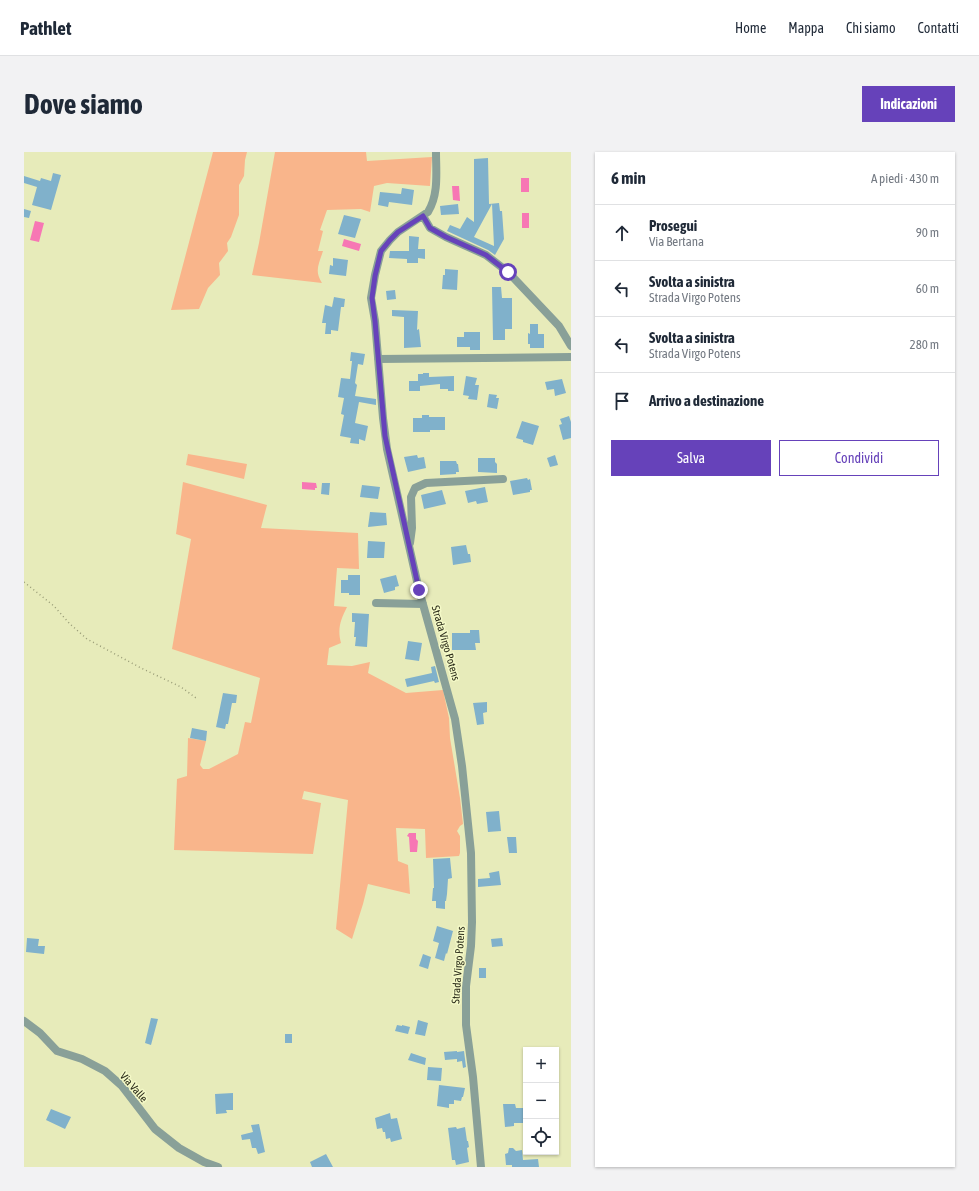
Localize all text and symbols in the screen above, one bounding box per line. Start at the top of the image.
text: Pathlet [20,17,71,39]
text: Home [735,20,766,36]
text: Mappa [788,20,824,36]
text: Chi siamo [846,20,896,36]
text: Contatti [918,20,959,36]
button: Indicazioni [862,86,955,122]
text: Dove siamo [24,88,143,120]
text: 6 min [611,168,646,188]
text: A piedi · 430 m [871,171,939,186]
text: Prosegui [649,217,697,234]
icon: ahead [611,222,633,244]
text: 90 m [916,225,939,240]
text: Via Bertana [649,234,704,249]
route start [499,263,517,281]
text: Svolta a sinistra [649,273,735,290]
icon: left [611,278,633,300]
text: 60 m [916,281,939,296]
text: Strada Virgo Potens [649,290,741,305]
text: Svolta a sinistra [649,329,735,346]
icon: left [611,334,633,356]
text: 280 m [910,337,939,352]
text: Strada Virgo Potens [649,346,741,361]
icon: arrive [611,390,633,412]
text: Arrivo a destinazione [649,392,764,409]
button: Salva [611,440,771,476]
button: Condividi [779,440,939,476]
route end [410,581,428,599]
street label: Strada Virgo Potens [430,604,462,682]
street label: Strada Virgo Potens [449,926,467,1004]
map controls [523,1047,559,1155]
button: + [523,1047,559,1083]
street label: Via Valle [118,1070,150,1104]
button: − [523,1083,559,1119]
button: locate [523,1119,559,1155]

